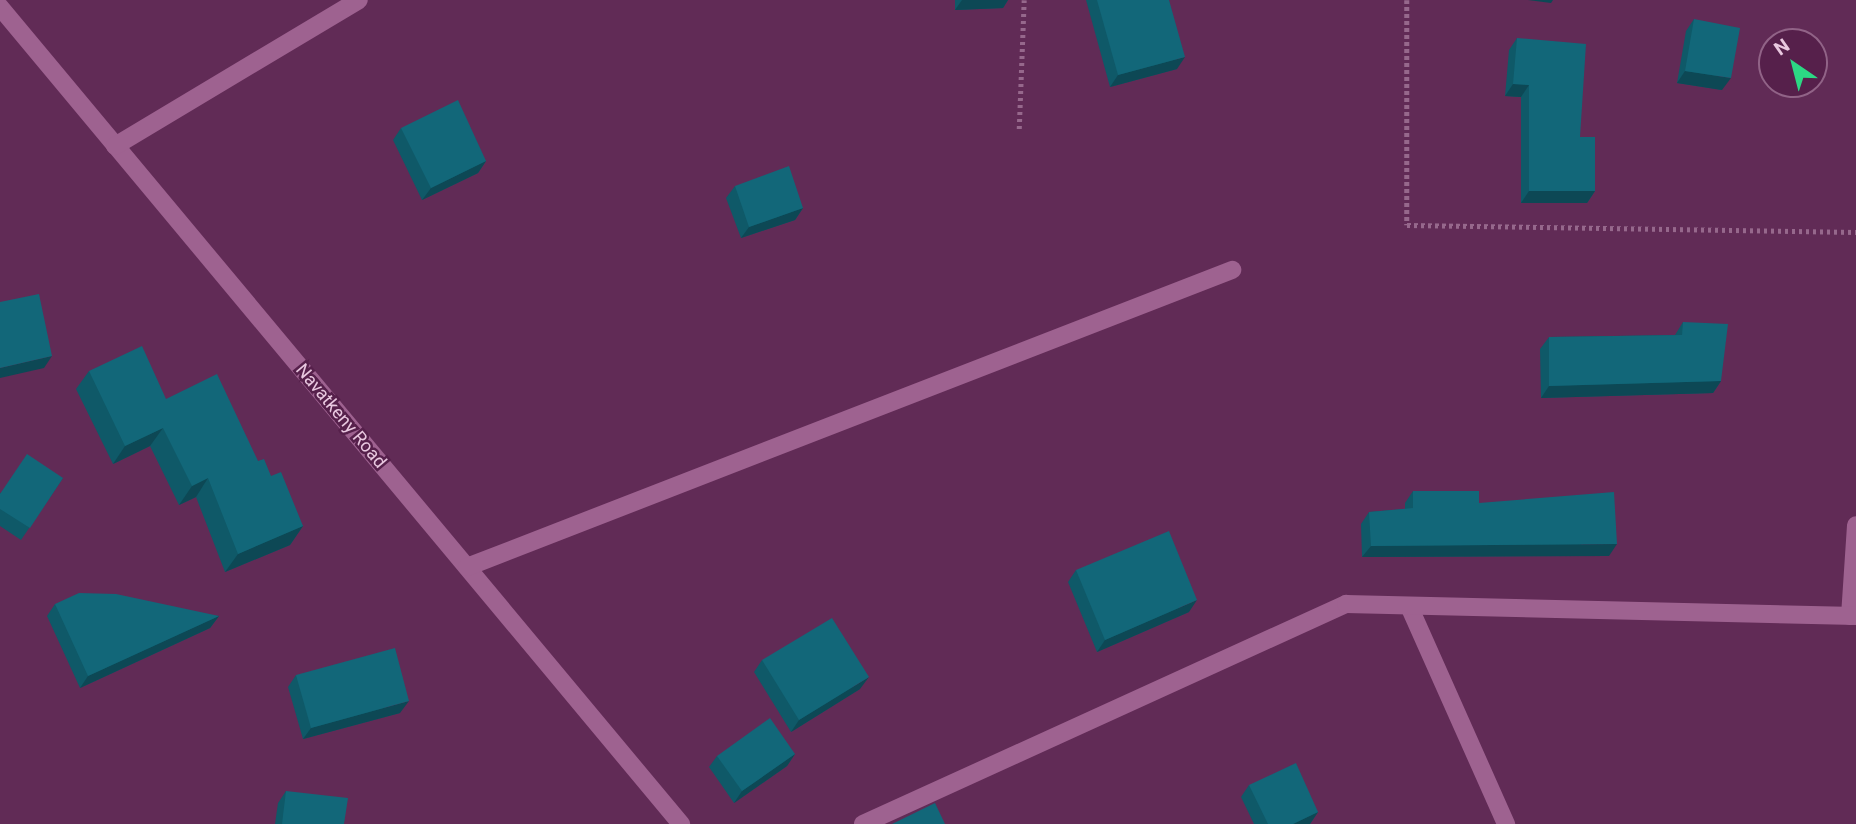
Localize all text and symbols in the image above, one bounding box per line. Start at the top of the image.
north arrow [1758,28,1828,98]
text: N [1770,34,1794,60]
street label: Navatkeny Road [291,359,391,473]

